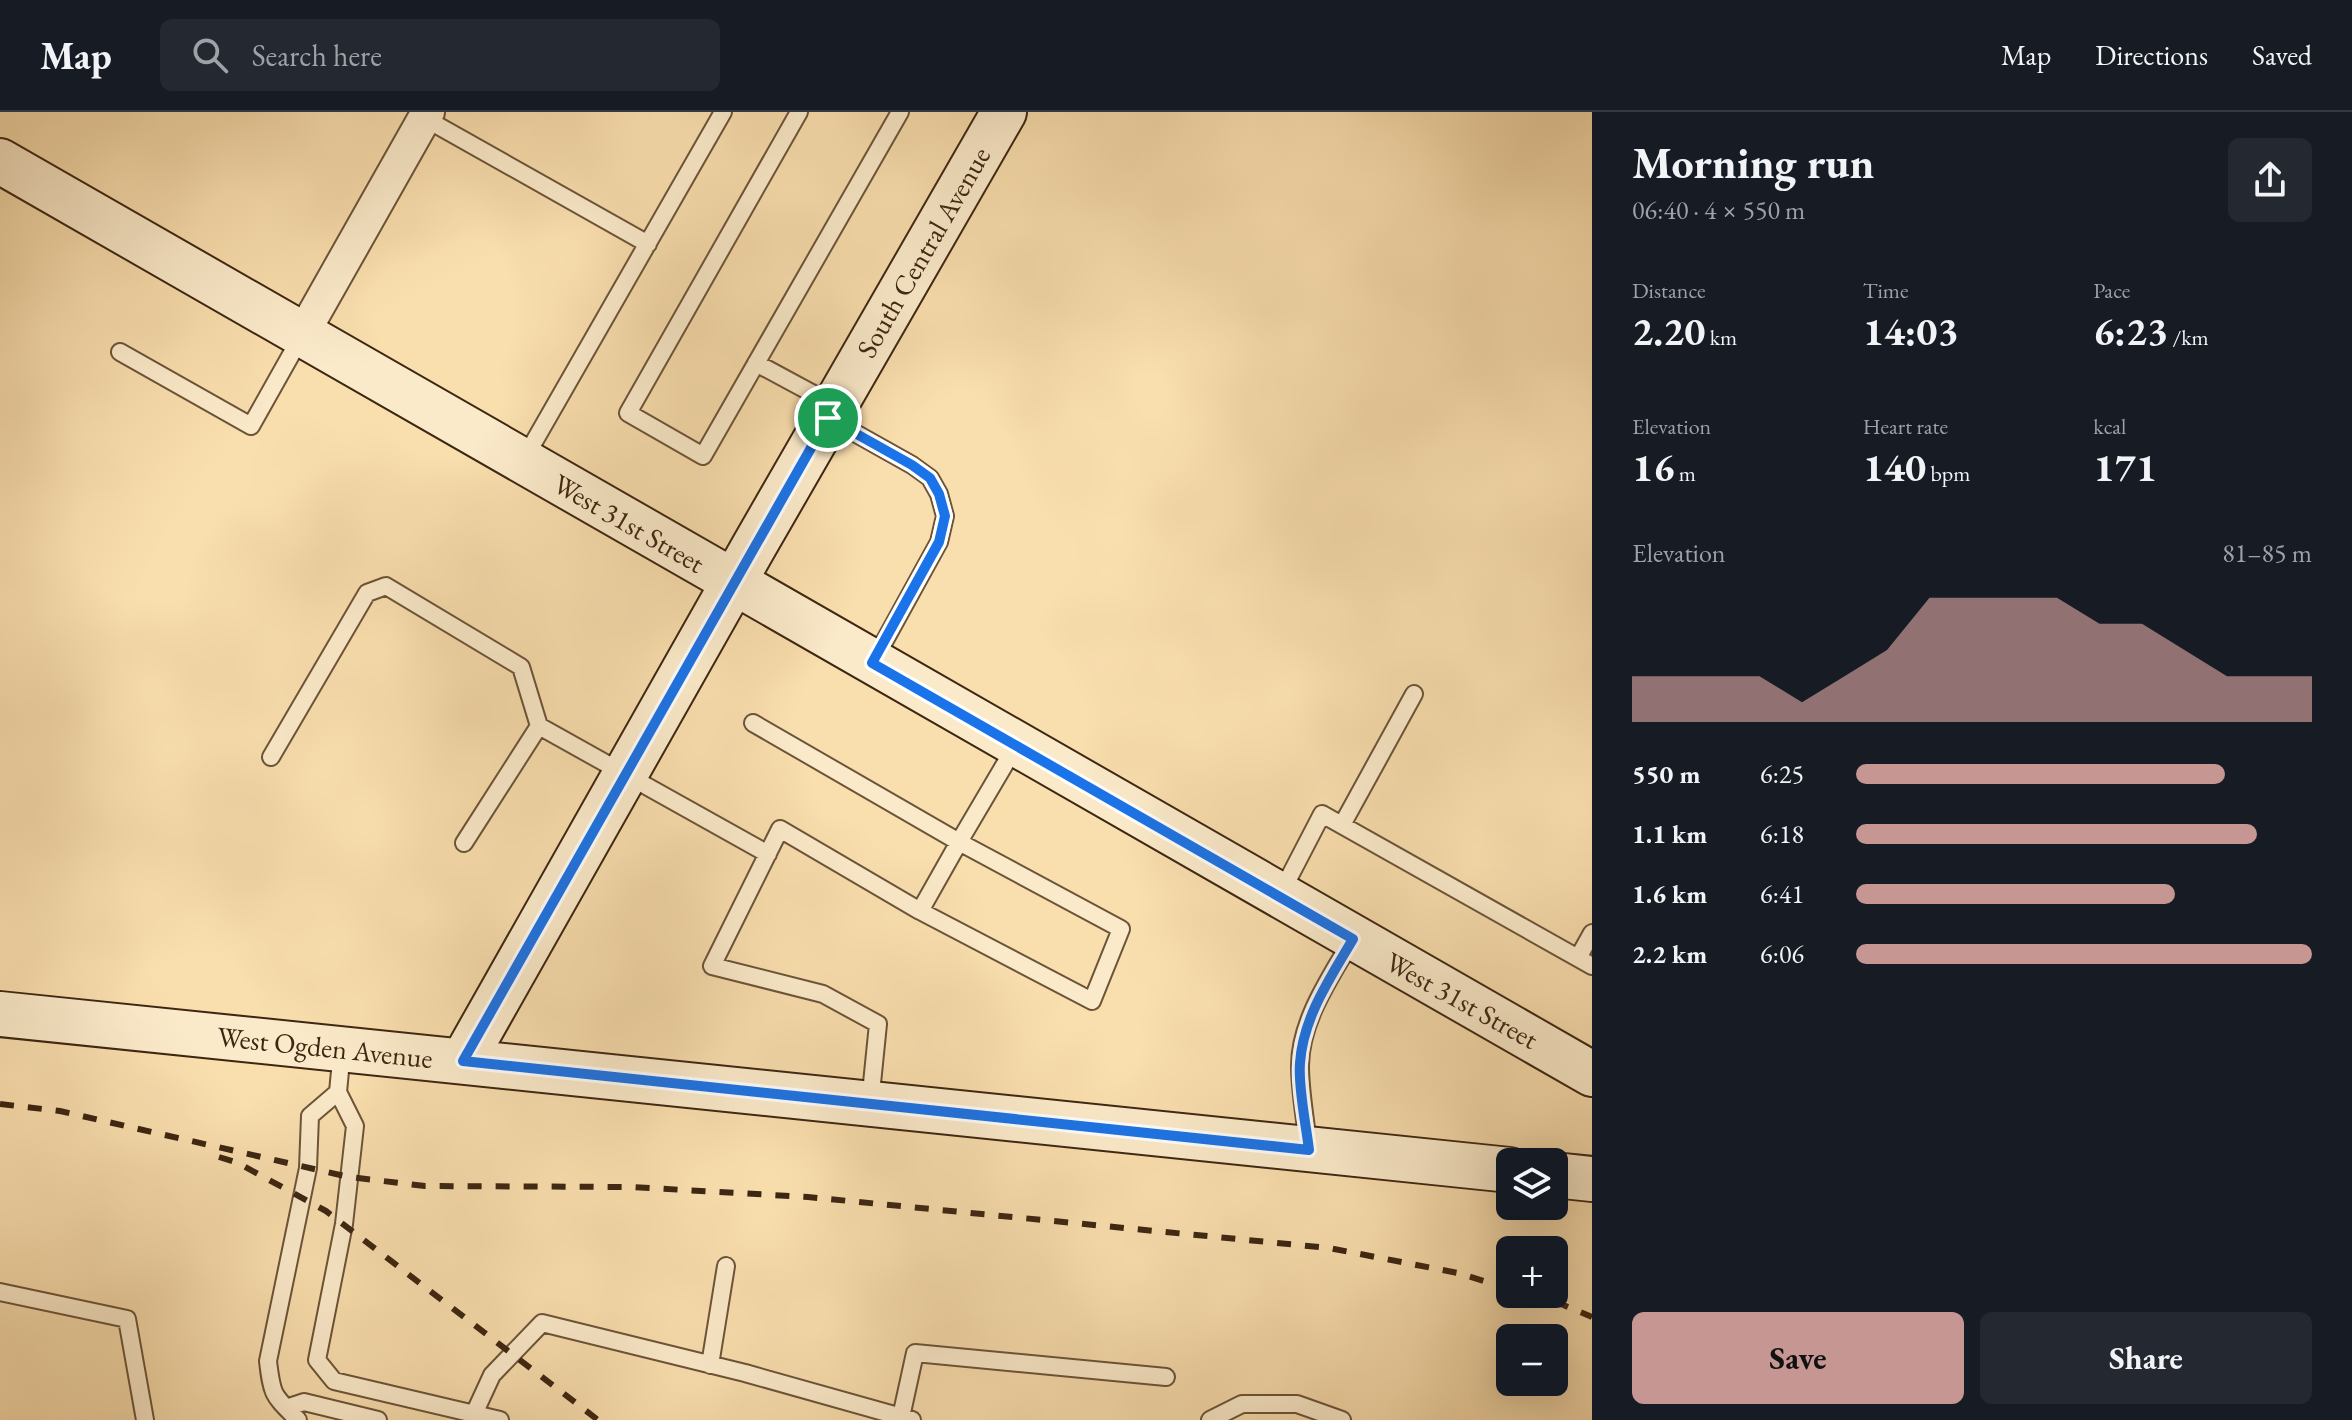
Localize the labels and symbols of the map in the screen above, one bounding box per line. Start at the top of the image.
street label: South Central Avenue [848,140,998,364]
pin [794,384,862,452]
street label: West 31st Street [547,465,711,581]
street label: West 31st Street [1379,943,1545,1057]
street label: West Ogden Avenue [215,1018,435,1076]

